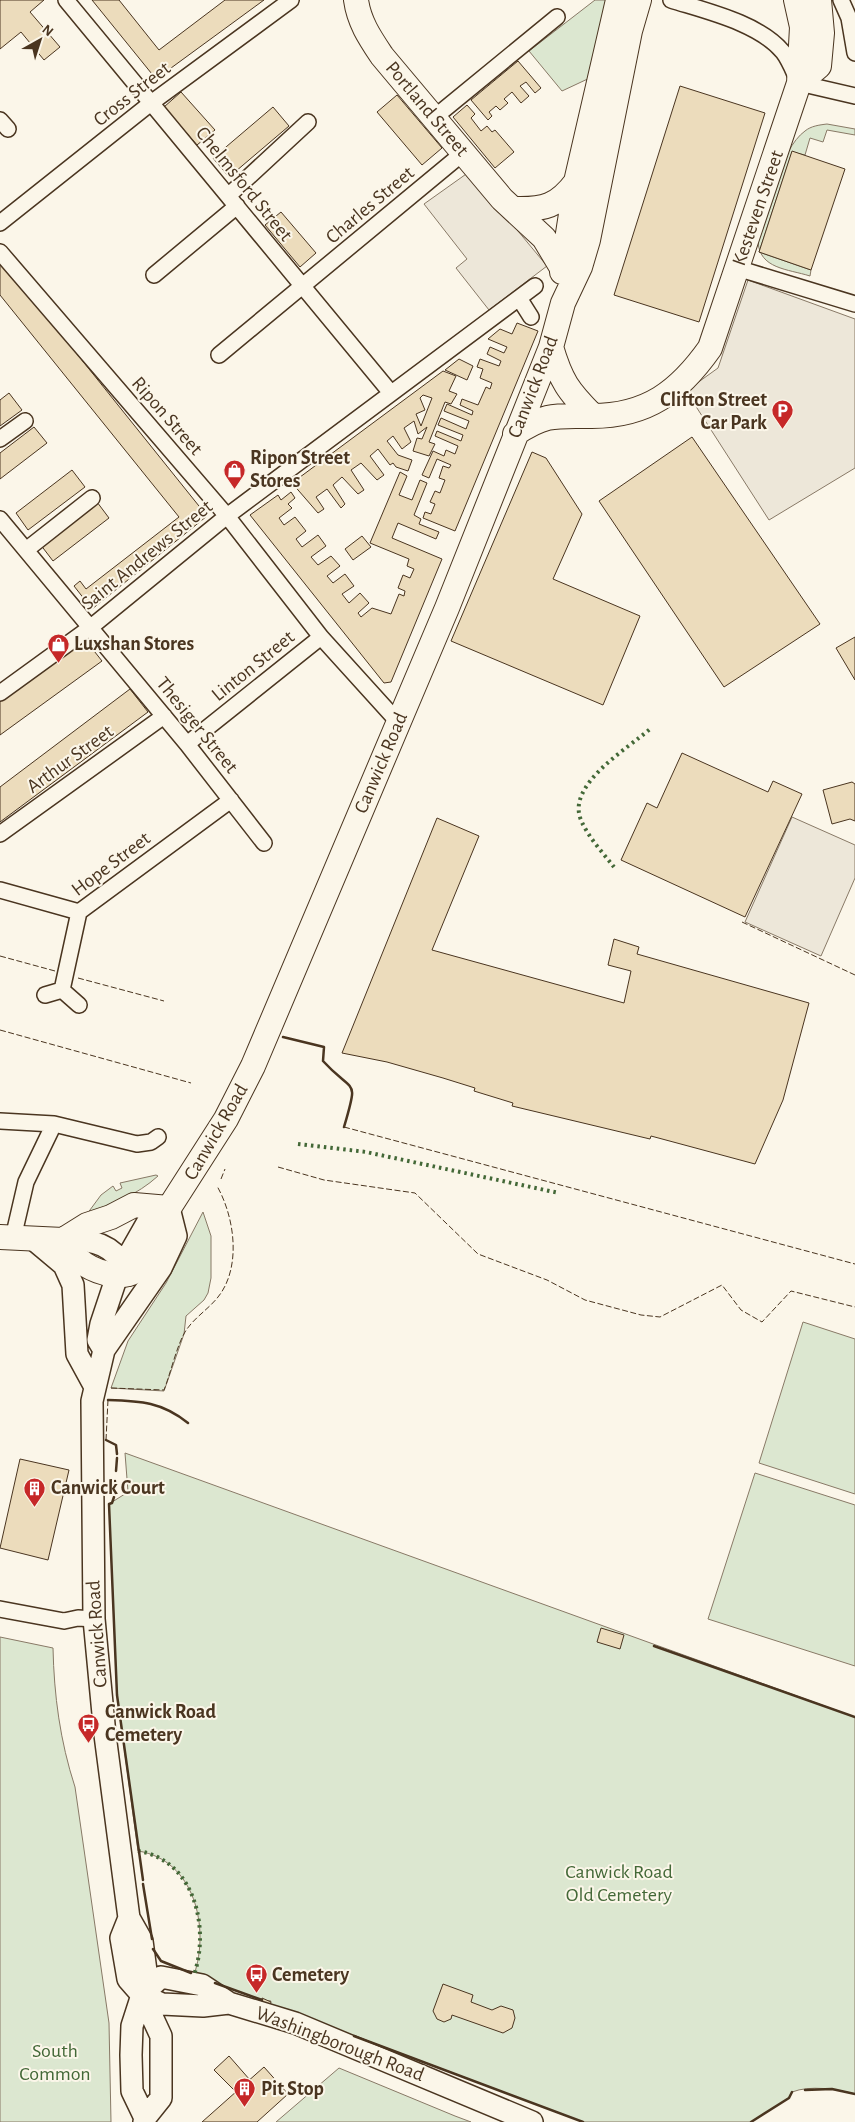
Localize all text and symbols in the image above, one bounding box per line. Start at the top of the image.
north arrow [15,15,65,65]
text: N [39,22,56,39]
street label: Cross Street [90,58,175,130]
street label: Portland Street [382,58,473,161]
street label: Chelmsford Street [192,123,296,246]
street label: Kesteven Street [729,147,787,268]
street label: Charles Street [322,162,418,247]
street label: Canwick Road [504,333,562,441]
street label: Ripon Street [128,373,207,459]
place label: Clifton Street Car Park [660,390,767,433]
parking icon: Clifton Street Car Park [771,399,795,430]
place label: Ripon Street Stores [250,448,350,491]
shop icon: Ripon Street Stores [222,458,246,489]
street label: Saint Andrews Street [78,496,217,614]
street label: Linton Street [208,626,299,705]
shop icon: Luxshan Stores [46,632,70,663]
place label: Luxshan Stores [74,634,194,654]
street label: Thesiger Street [152,673,242,777]
street label: Canwick Road [351,710,411,816]
street label: Arthur Street [23,721,117,797]
street label: Hope Street [68,828,155,900]
street label: Canwick Road [180,1080,252,1184]
building icon: Canwick Court [23,1476,47,1507]
place label: Canwick Court [51,1478,165,1498]
street label: Canwick Road [83,1580,111,1688]
place label: Canwick Road Cemetery [105,1702,216,1745]
bus stop icon: Canwick Road Cemetery [77,1712,101,1743]
park label: Canwick Road Old Cemetery [565,1862,673,1905]
bus stop icon: Cemetery [244,1963,268,1994]
place label: Cemetery [272,1965,349,1985]
street label: Washingborough Road [253,2003,427,2085]
park label: South Common [19,2041,91,2084]
building icon: Pit Stop [233,2077,257,2108]
place label: Pit Stop [261,2079,324,2099]

